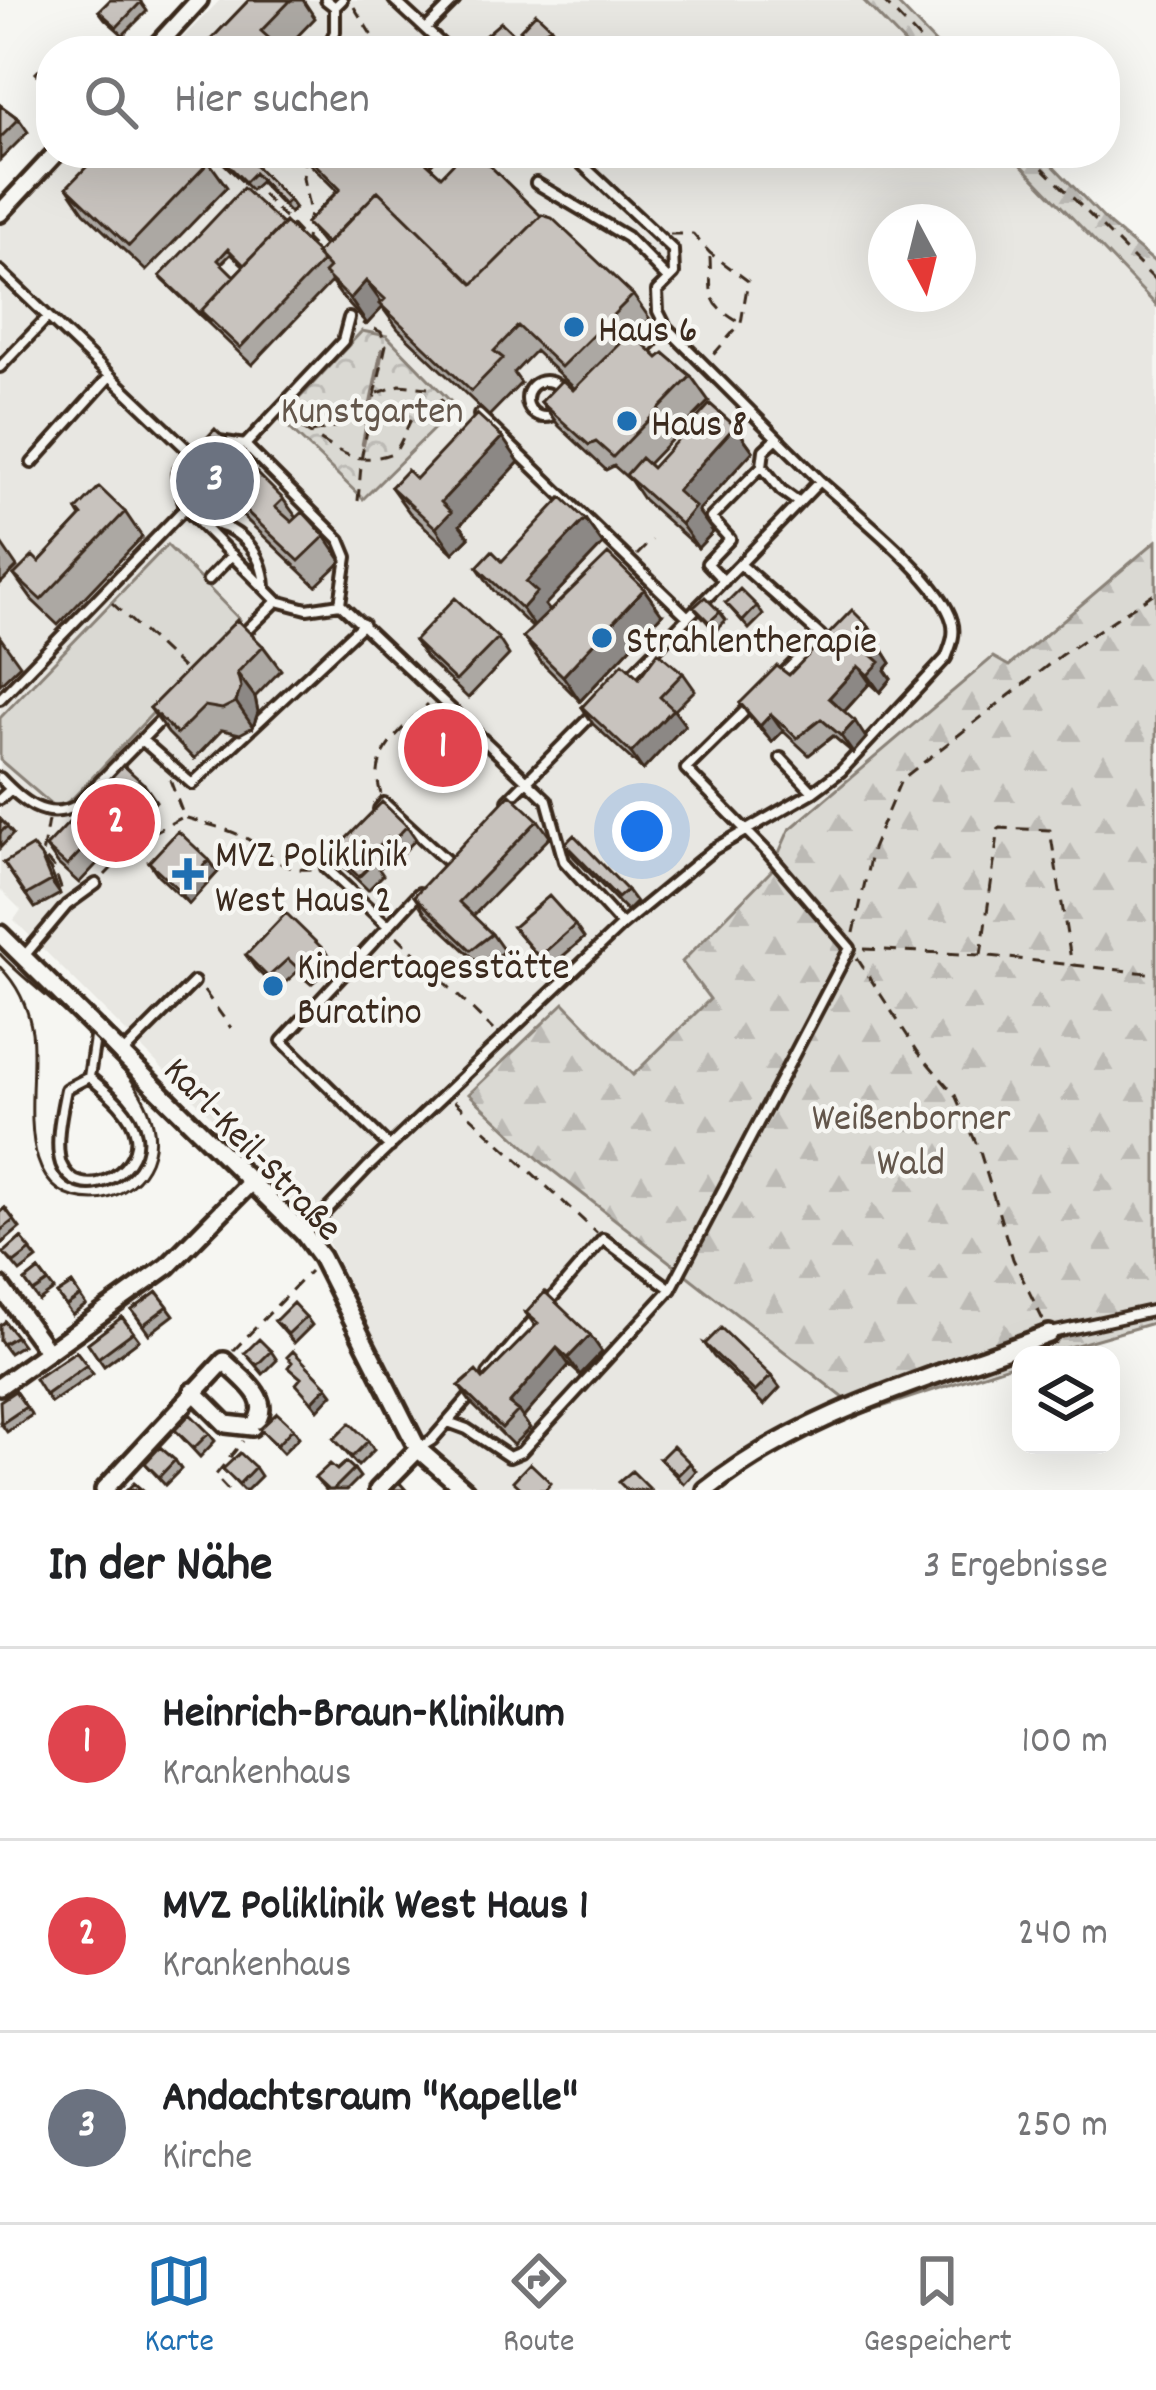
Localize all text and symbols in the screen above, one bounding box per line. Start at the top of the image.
search box [36,36,1120,168]
icon: search [78,69,144,135]
text: Hier suchen [174,70,370,134]
north arrow [868,204,976,312]
place label: Haus 6 [598,306,698,361]
marker: Haus 6 [561,314,587,340]
park label: Kunstgarten [280,387,464,442]
place label: Haus 8 [651,400,747,455]
marker: Haus 8 [614,408,640,434]
pin: 3 [176,436,254,526]
place label: Strahlentherapie [626,617,877,672]
marker: Strahlentherapie [589,625,615,651]
pin: 1 [404,703,482,793]
pin: 2 [77,778,155,868]
your location [612,801,672,861]
place label: MVZ Poliklinik West Haus 2 [215,831,408,931]
marker: MVZ Poliklinik West Haus 2 [172,858,204,890]
place label: Kindertagesstätte Buratino [297,943,570,1043]
marker: Kindertagesstätte Buratino [260,973,286,999]
street label: Karl-Keil-Straße [148,1047,353,1256]
park label: Weißenborner Wald [812,1094,1011,1194]
map controls [1012,1346,1120,1454]
button: layers [1012,1346,1120,1454]
text: In der Nähe [48,1532,272,1604]
text: 3 Ergebnisse [923,1541,1108,1596]
text: Heinrich-Braun-Klinikum [162,1684,565,1748]
text: 1 [83,1716,91,1771]
text: 100 m [1021,1716,1108,1771]
text: Krankenhaus [162,1748,351,1803]
text: MVZ Poliklinik West Haus 1 [162,1876,589,1940]
text: 2 [78,1908,96,1963]
text: 240 m [1018,1908,1108,1963]
text: Krankenhaus [162,1940,351,1995]
text: Andachtsraum "Kapelle" [162,2068,578,2132]
text: 3 [78,2100,96,2155]
text: 250 m [1016,2100,1108,2155]
text: Kirche [162,2132,252,2187]
tab: Karte [144,2248,214,2367]
tab: Route [503,2248,575,2367]
tab: Gespeichert [863,2248,1012,2367]

